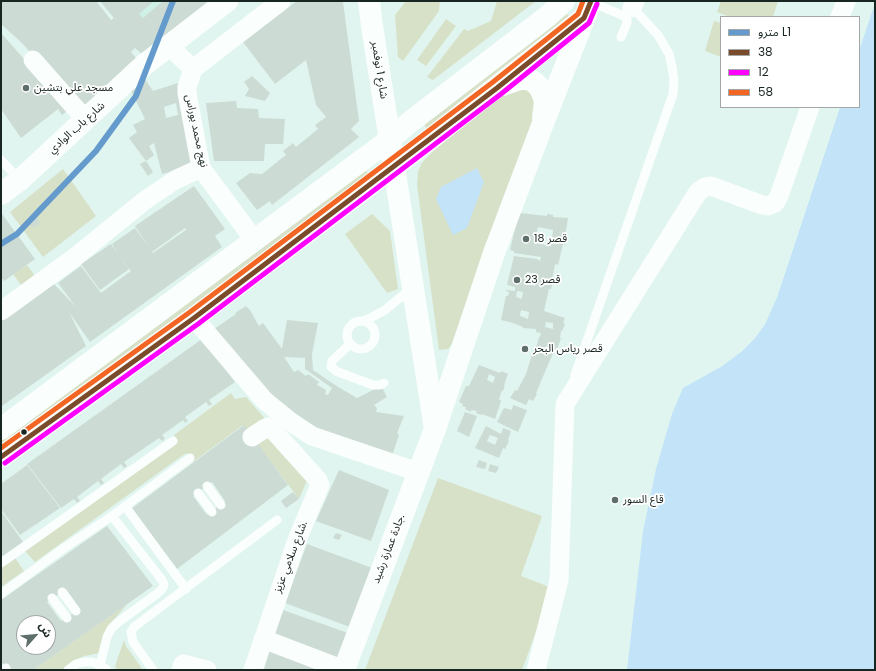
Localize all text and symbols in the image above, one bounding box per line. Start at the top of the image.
legend [720,16,860,108]
text: مترو L1 [758,23,791,40]
street label: شارع 1 نوفمبر [368,40,390,100]
text: 38 [758,43,773,60]
text: 12 [758,63,769,80]
place label: مسجد علي بتشين [34,81,113,95]
marker: مسجد علي بتشين [21,83,31,93]
text: 58 [758,83,773,100]
street label: نهج محمد بوراس [182,93,210,169]
street label: شارع باب الوادي [46,99,108,157]
place label: قصر 18 [534,232,567,246]
marker: قصر 18 [521,234,531,244]
place label: قصر 23 [525,273,560,287]
marker: قصر 23 [512,275,522,285]
place label: قصر رياس البحر [533,342,603,356]
marker: قصر رياس البحر [520,344,530,354]
unlabelled marker [19,427,29,437]
place label: قاع السور [623,493,664,507]
marker: قاع السور [610,495,620,505]
street label: جادة عمارة رشيد. [370,513,408,585]
street label: شارع سلامي عزيز. [271,519,311,595]
north arrow [16,615,56,655]
text: ش [35,620,56,640]

